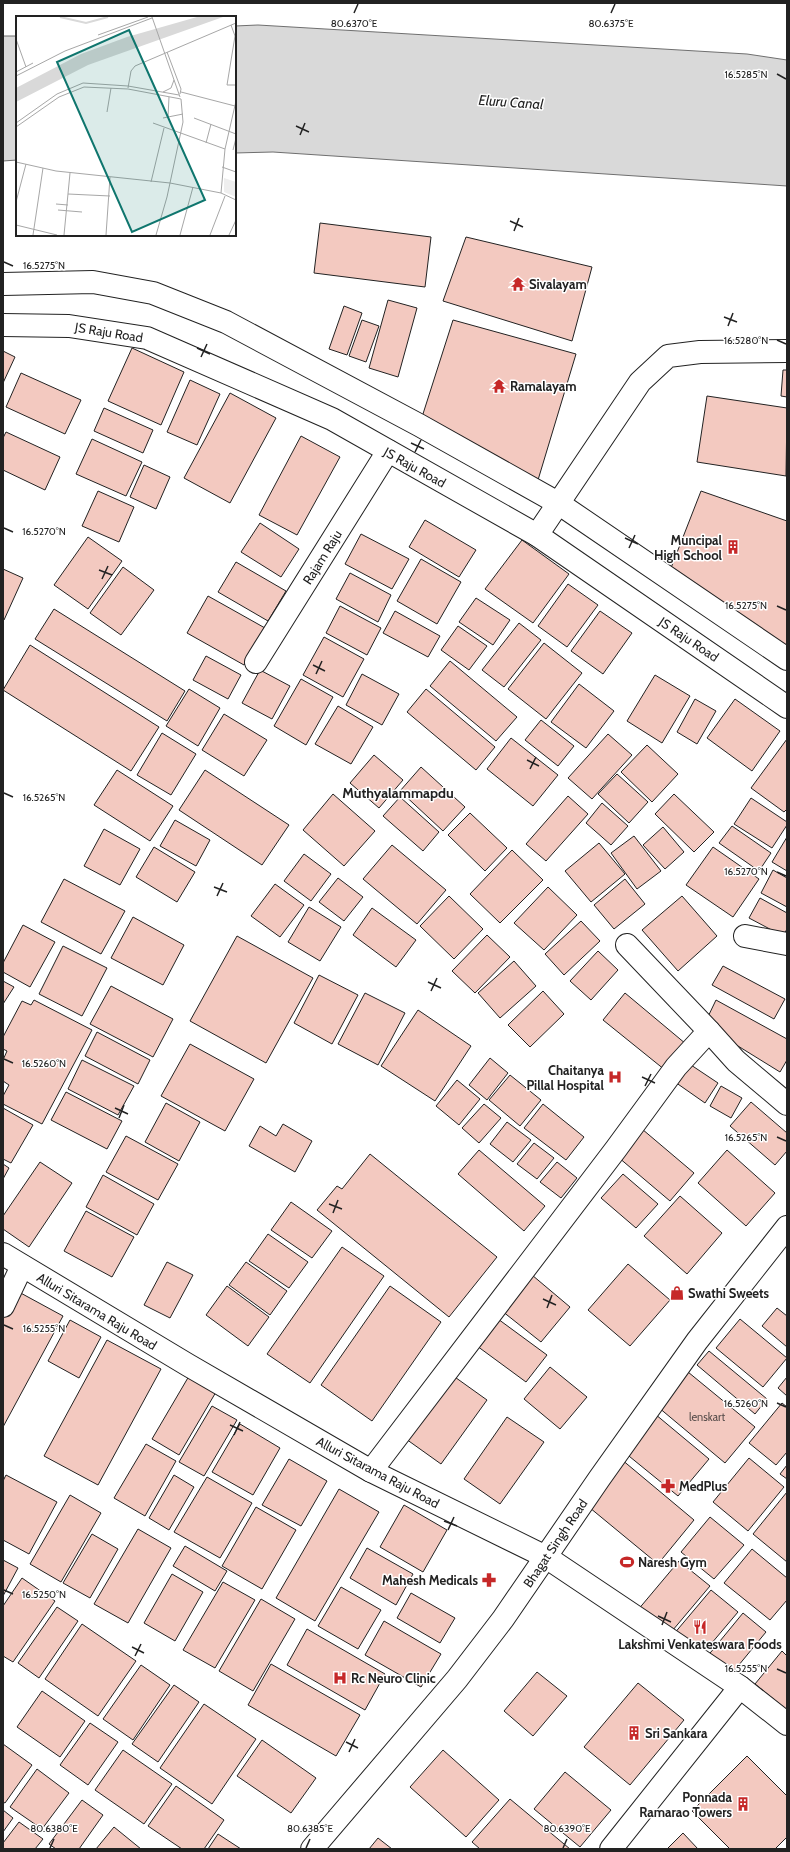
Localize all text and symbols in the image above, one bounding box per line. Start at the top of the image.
inset map [16,16,236,236]
text: 80.6370°E [331,17,378,30]
text: 80.6375°E [589,17,634,30]
text: 16.5285°N [724,68,768,81]
water label: Eluru Canal [478,91,545,113]
text: 16.5275°N [23,259,65,272]
temple icon: Sivalayam [510,276,526,292]
place label: Sivalayam [529,276,587,292]
street label: JS Raju Road [73,319,144,346]
text: 16.5280°N [724,334,768,347]
temple icon: Ramalayam [491,378,507,394]
place label: Ramalayam [510,378,577,394]
street label: JS Raju Road [380,443,449,491]
text: 16.5270°N [22,525,66,538]
street label: Rajam Raju [299,527,346,588]
place label: Muncipal High School [654,532,723,563]
building icon: Muncipal High School [725,539,741,555]
text: 16.5275°N [725,599,767,612]
street label: JS Raju Road [655,613,722,666]
district label: Muthyalammapdu [342,784,454,802]
text: 16.5265°N [23,791,65,804]
text: 16.5270°N [724,865,768,878]
text: 16.5260°N [22,1057,66,1070]
place label: Chaitanya Pillal Hospital [526,1062,605,1093]
hospital icon: Chaitanya Pillal Hospital [607,1069,623,1085]
text: 16.5265°N [725,1131,767,1144]
street label: Alluri Sitarama Raju Road [34,1269,160,1354]
shop icon: Swathi Sweets [669,1285,685,1301]
place label: Swathi Sweets [688,1285,770,1301]
text: 16.5255°N [23,1322,65,1335]
text: 16.5260°N [724,1397,768,1410]
house number: lenskart [689,1410,725,1424]
street label: Alluri Sitarama Raju Road [313,1433,442,1512]
pharmacy icon: MedPlus [660,1478,676,1494]
place label: MedPlus [679,1478,728,1494]
street label: Bhagat Singh Road [520,1496,590,1590]
sports icon: Naresh Gym [619,1554,635,1570]
place label: Naresh Gym [638,1554,707,1570]
place label: Mahesh Medicals [382,1572,478,1588]
pharmacy icon: Mahesh Medicals [481,1572,497,1588]
text: 16.5250°N [22,1588,66,1601]
restaurant icon: Lakshmi Venkateswara Foods [692,1619,708,1635]
place label: Lakshmi Venkateswara Foods [618,1636,782,1652]
text: 16.5255°N [725,1662,767,1675]
hospital icon: Rc Neuro Clinic [332,1670,348,1686]
place label: Rc Neuro Clinic [351,1670,436,1686]
building icon: Sri Sankara [626,1725,642,1741]
place label: Sri Sankara [645,1725,708,1741]
place label: Ponnada Ramarao Towers [639,1789,733,1820]
building icon: Ponnada Ramarao Towers [735,1796,751,1812]
text: 80.6380°E [30,1822,78,1835]
text: 80.6385°E [287,1822,333,1835]
text: 80.6390°E [543,1822,591,1835]

